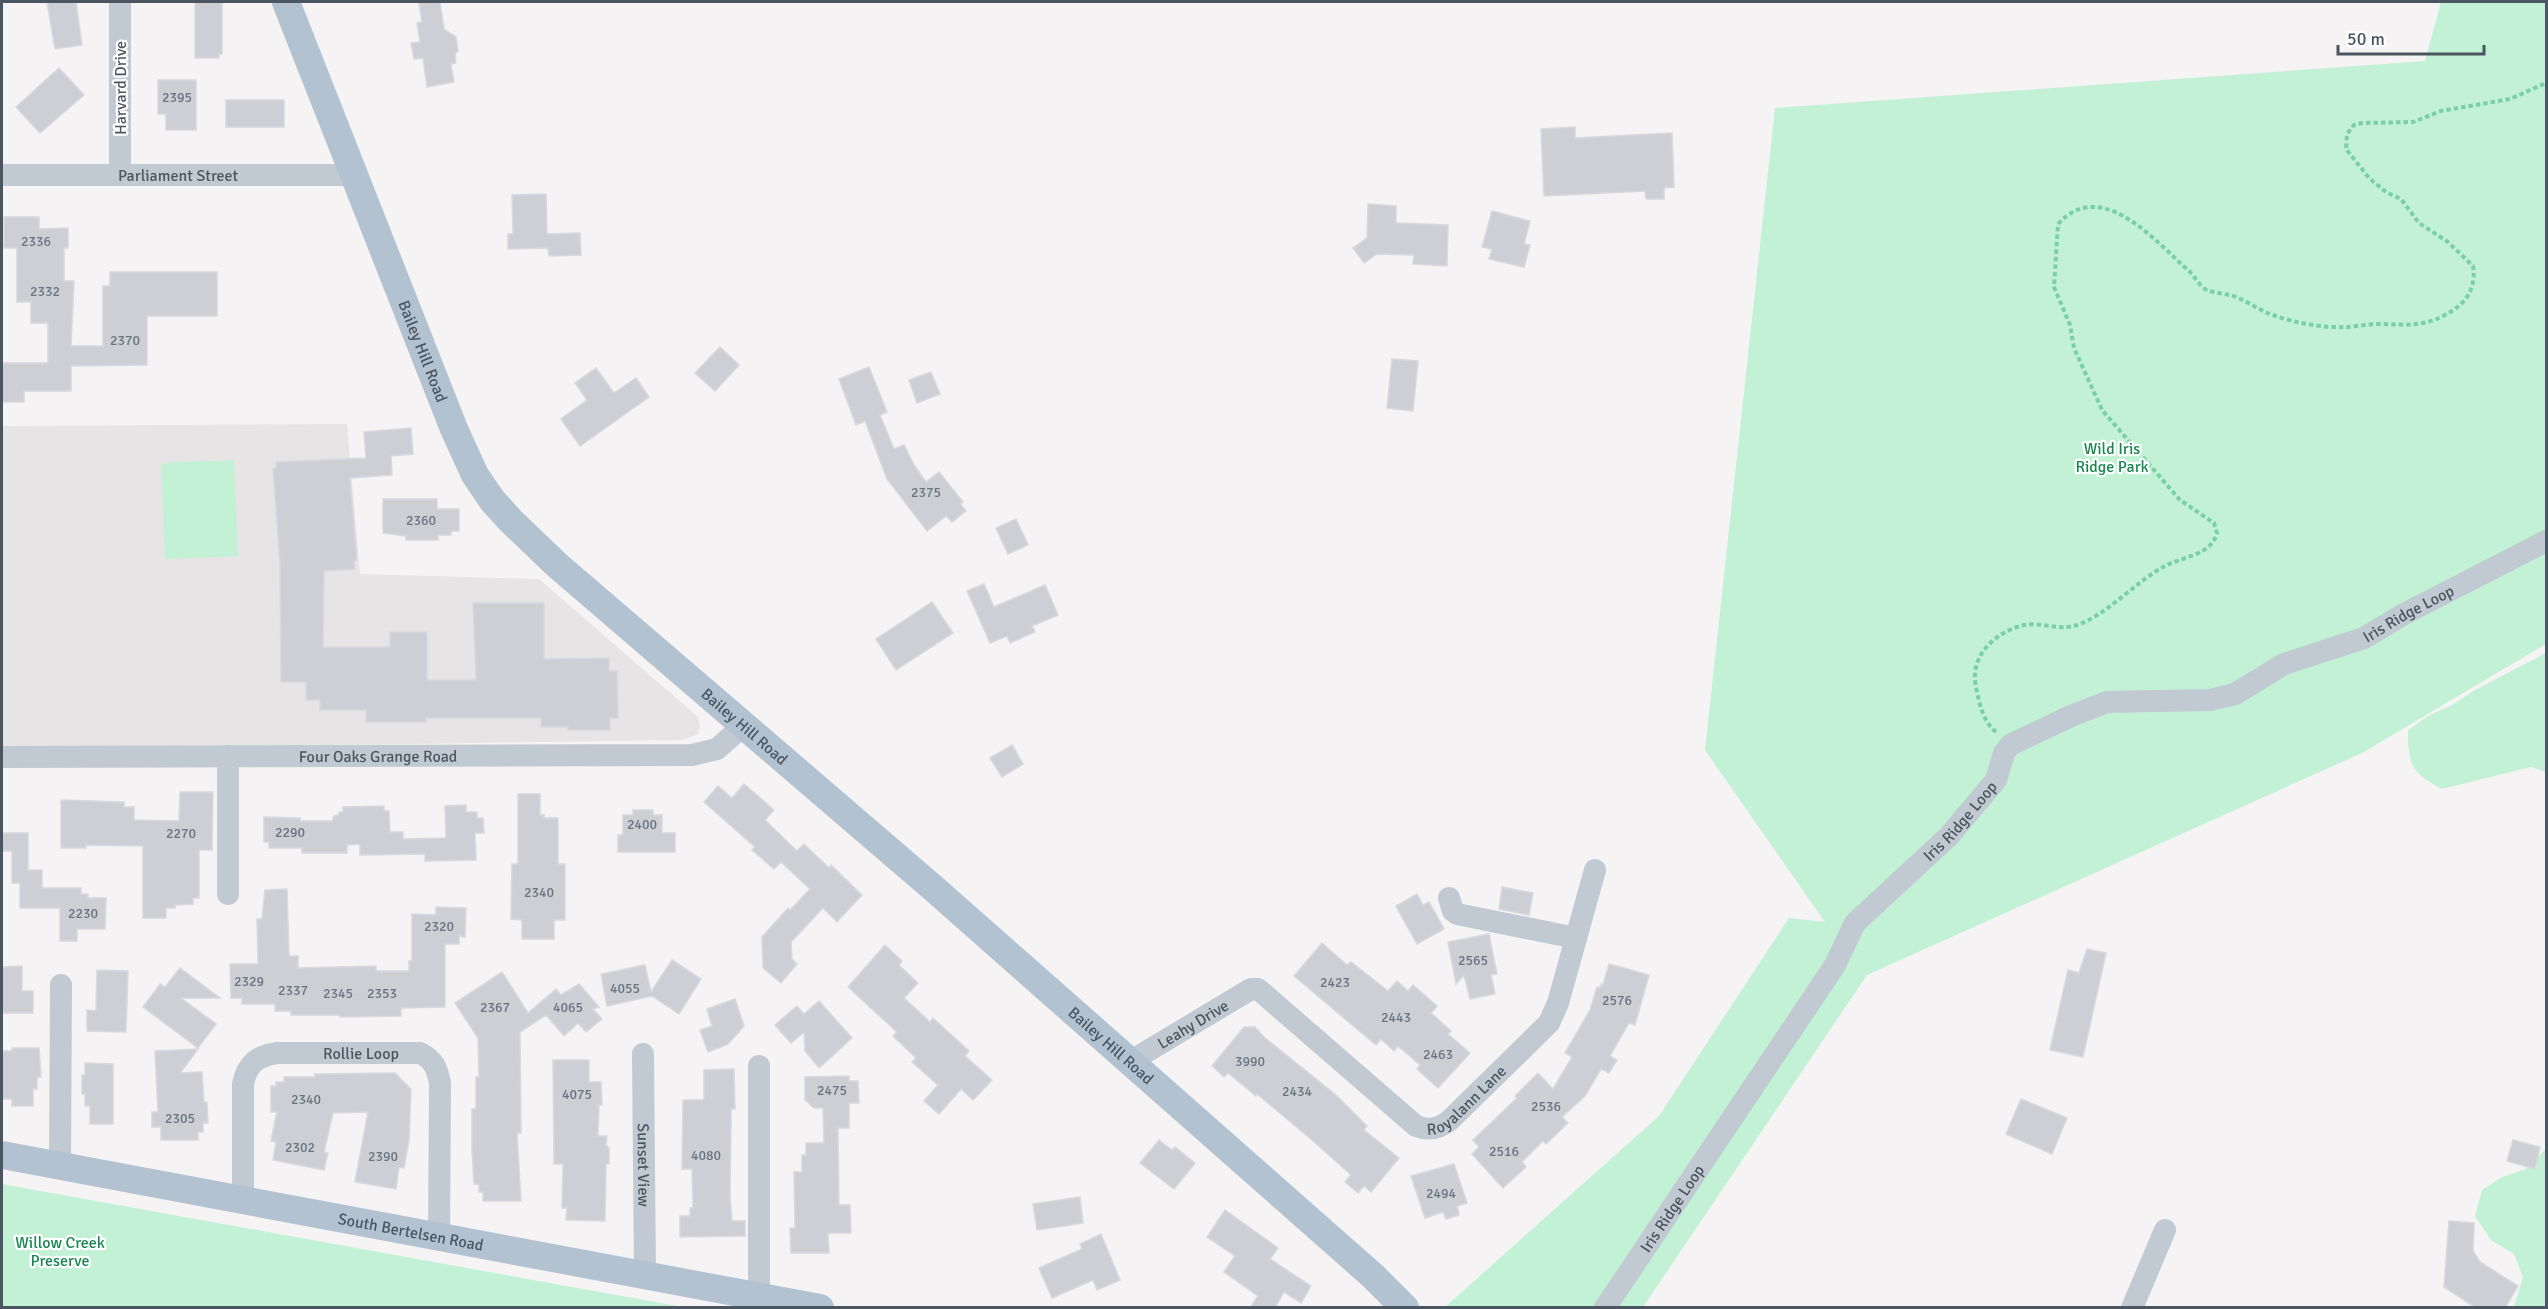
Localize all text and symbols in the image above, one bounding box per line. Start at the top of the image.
scale bar [2338,18,2484,56]
text: 50 m [2347,28,2385,50]
street label: Harvard Drive [111,41,131,135]
house number: 2395 [162,89,192,106]
street label: Parliament Street [118,166,239,186]
house number: 2336 [21,233,51,250]
house number: 2332 [30,283,60,300]
street label: Bailey Hill Road [393,298,451,405]
house number: 2370 [110,332,140,349]
park label: Wild Iris Ridge Park [2075,439,2149,477]
house number: 2375 [911,484,941,501]
house number: 2360 [406,512,436,529]
street label: Iris Ridge Loop [2359,581,2458,647]
street label: Bailey Hill Road [697,684,791,770]
street label: Four Oaks Grange Road [299,747,457,767]
street label: Iris Ridge Loop [1919,777,2002,866]
house number: 2400 [627,816,657,833]
house number: 2290 [275,824,305,841]
house number: 2270 [166,825,196,842]
house number: 2340 [524,884,554,901]
house number: 2230 [68,905,98,922]
house number: 2320 [424,918,454,935]
house number: 2565 [1458,952,1488,969]
house number: 2329 [234,973,264,990]
house number: 2423 [1320,974,1350,991]
house number: 4055 [610,980,640,997]
house number: 2337 [278,982,308,999]
house number: 2345 [323,985,353,1002]
house number: 2353 [367,985,397,1002]
house number: 2576 [1602,992,1632,1009]
street label: Leahy Drive [1154,996,1232,1054]
house number: 2367 [480,999,510,1016]
house number: 4065 [553,999,583,1016]
street label: Bailey Hill Road [1064,1003,1158,1089]
house number: 2443 [1381,1009,1411,1026]
street label: Rollie Loop [323,1044,399,1064]
house number: 2463 [1423,1046,1453,1063]
house number: 3990 [1235,1053,1265,1070]
street label: Royalann Lane [1426,1061,1511,1140]
house number: 2475 [817,1082,847,1099]
house number: 2434 [1282,1083,1313,1100]
house number: 4075 [562,1086,592,1103]
house number: 2340 [291,1091,321,1108]
house number: 2536 [1531,1098,1561,1115]
house number: 2305 [165,1110,195,1127]
street label: Sunset View [633,1123,653,1207]
house number: 2302 [285,1139,315,1156]
house number: 2516 [1489,1143,1519,1160]
house number: 4080 [691,1147,721,1164]
house number: 2390 [368,1148,398,1165]
street label: Iris Ridge Loop [1636,1161,1709,1257]
house number: 2494 [1426,1185,1457,1202]
street label: South Bertelsen Road [336,1209,485,1256]
park label: Willow Creek Preserve [15,1233,105,1271]

